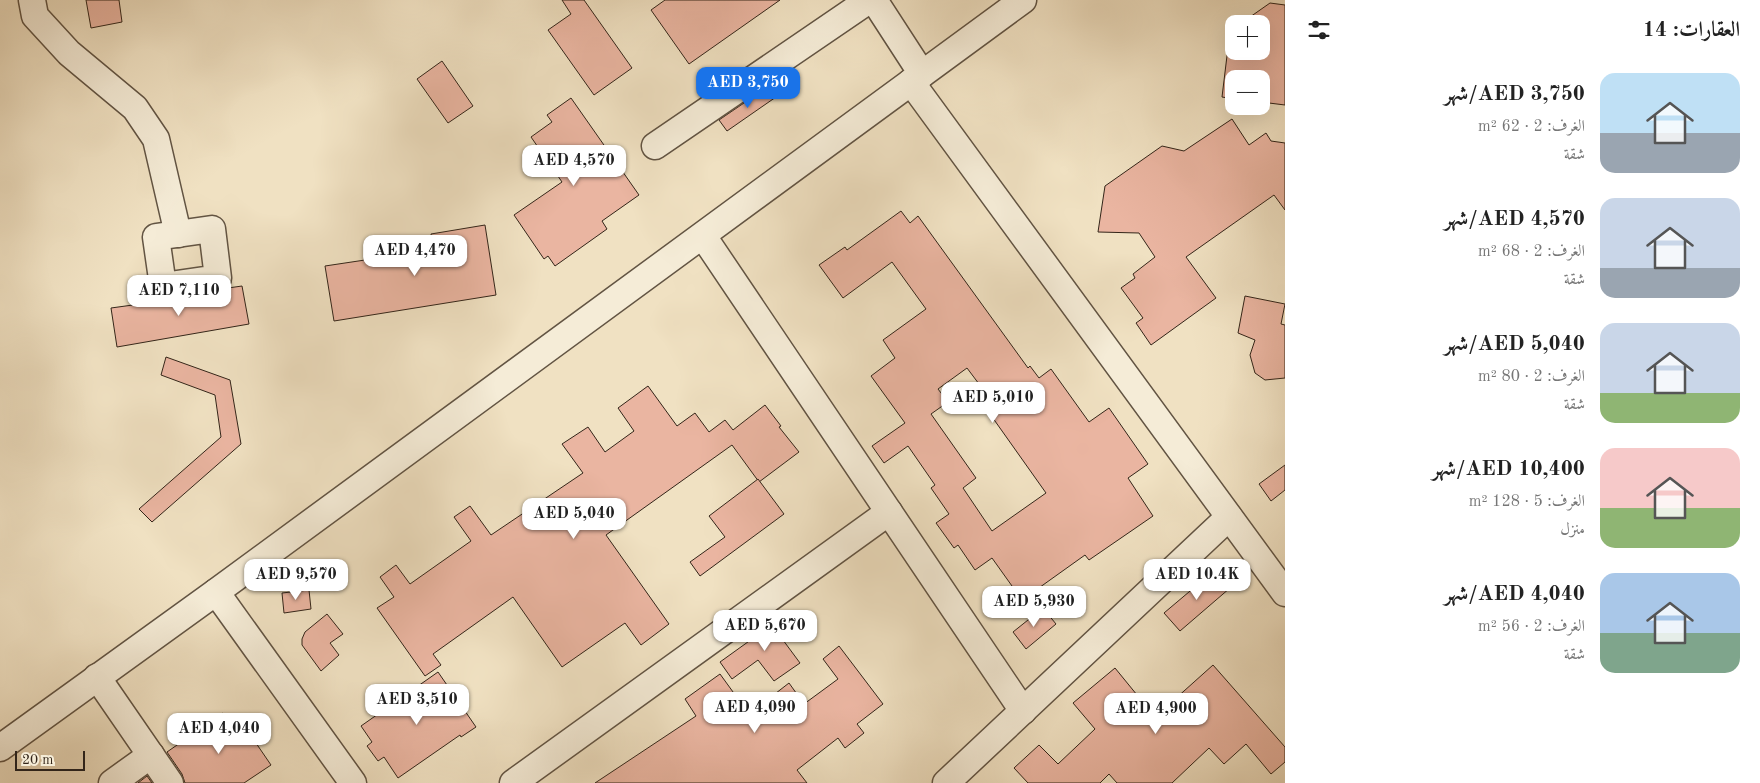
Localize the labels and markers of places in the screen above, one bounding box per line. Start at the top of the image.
pin: AED 3,750 [691,66,805,109]
pin: AED 4,570 [517,144,631,187]
pin: AED 4,470 [358,234,472,277]
pin: AED 7,110 [122,274,236,317]
pin: AED 5,010 [936,382,1050,424]
pin: AED 5,040 [517,498,631,540]
pin: AED 9,570 [239,558,353,601]
pin: AED 10.4K [1140,558,1254,601]
pin: AED 5,930 [977,586,1091,628]
pin: AED 5,670 [708,610,822,652]
pin: AED 3,510 [360,684,474,726]
pin: AED 4,090 [698,692,812,734]
pin: AED 4,900 [1099,692,1213,735]
pin: AED 4,040 [162,712,276,755]

